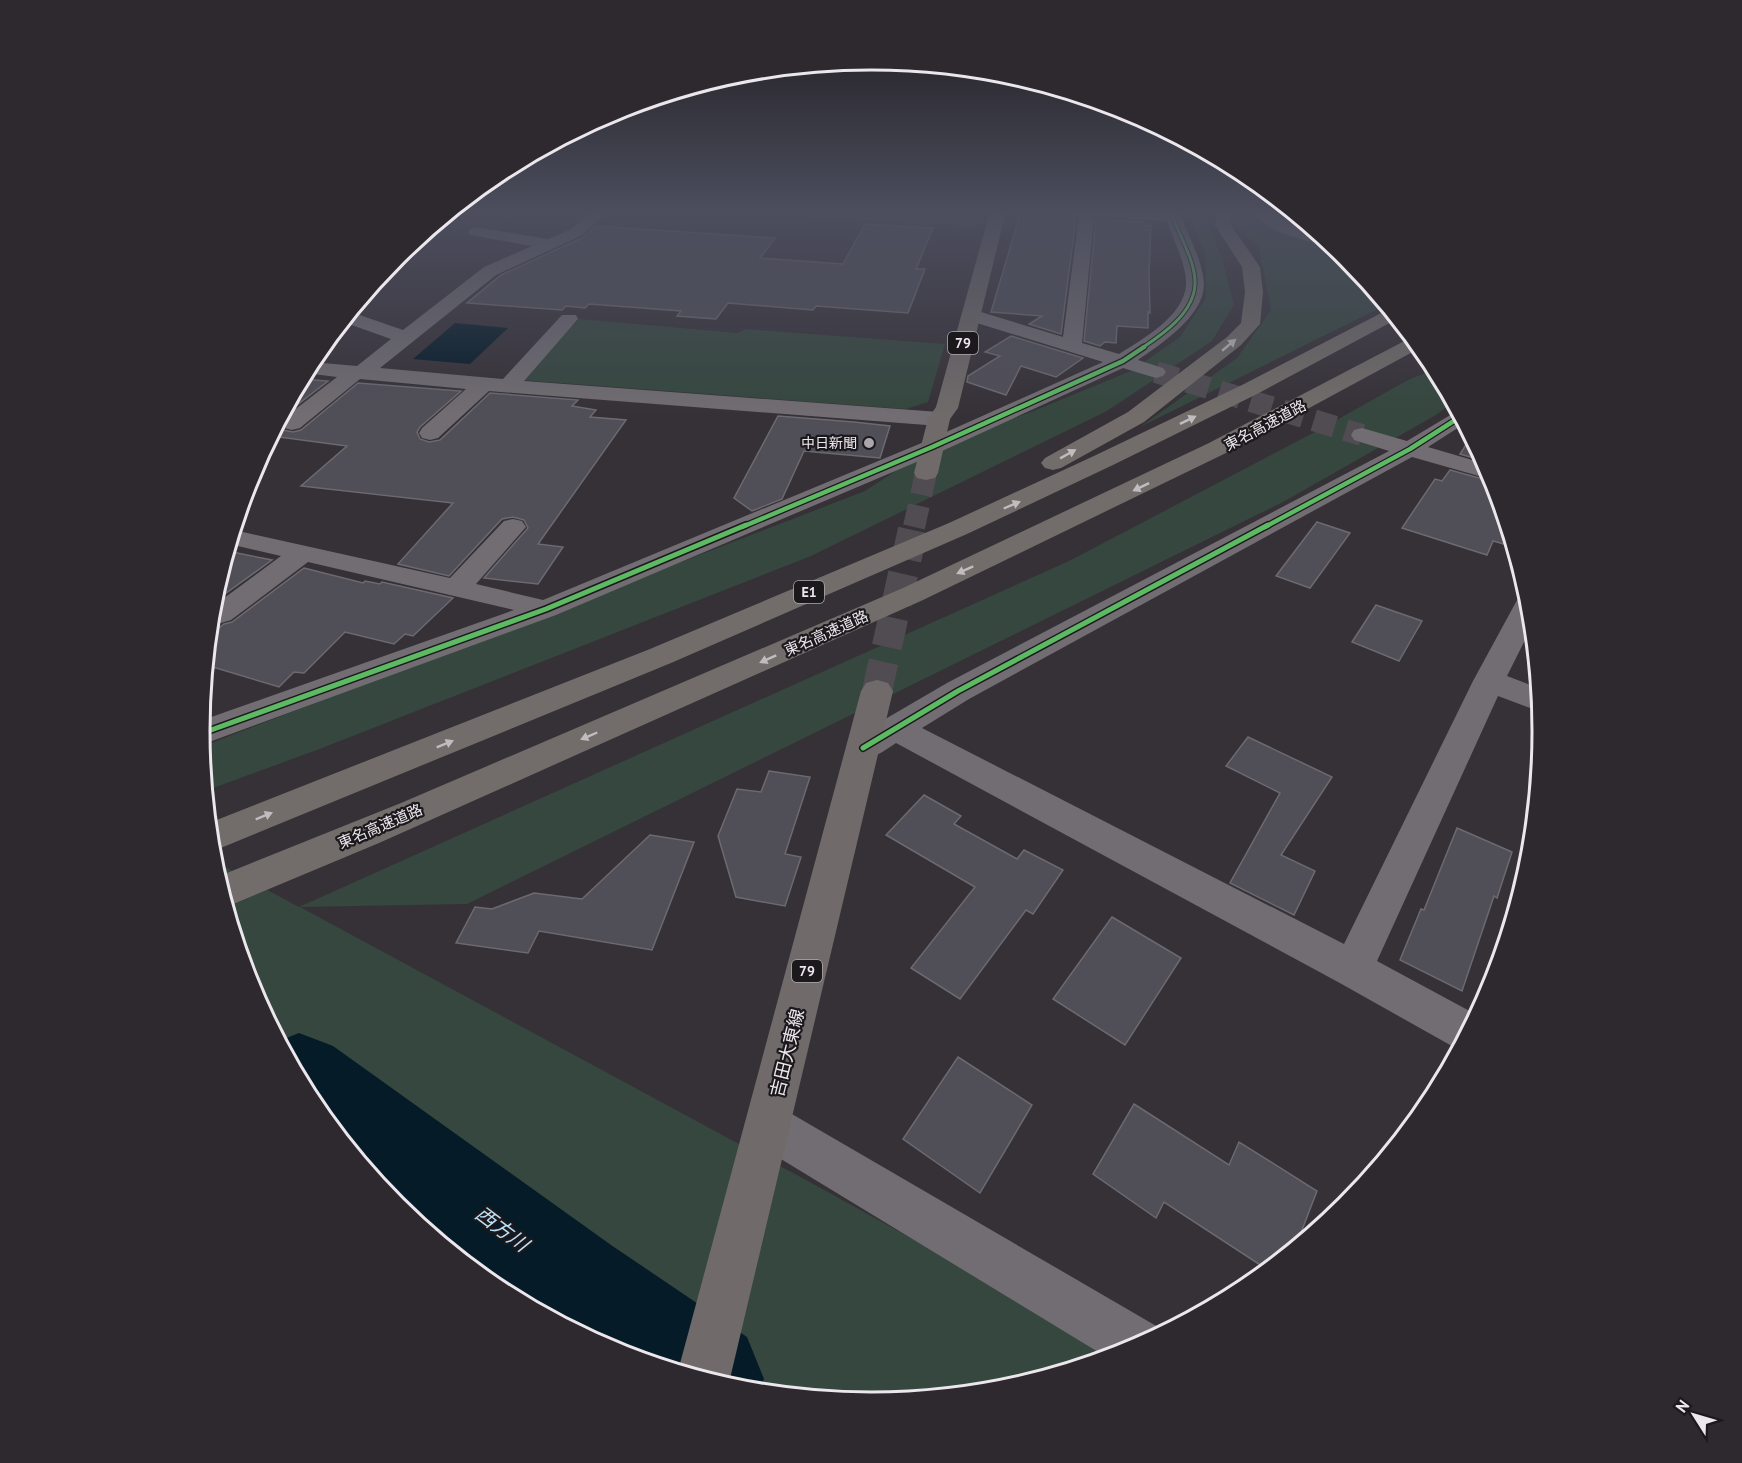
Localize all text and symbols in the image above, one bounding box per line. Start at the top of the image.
road number: 79 [948,332,978,354]
one-way arrow [1221,339,1236,352]
street label: 東名高速道路 [1221,395,1309,455]
one-way arrow [1179,416,1196,425]
place label: 中日新聞 [801,434,857,452]
marker: 中日新聞 [862,436,876,450]
one-way arrow [1060,449,1077,459]
one-way arrow [1133,482,1150,491]
one-way arrow [1003,499,1021,509]
one-way arrow [956,566,974,576]
road number: E1 [794,581,824,603]
street label: 東名高速道路 [781,606,871,660]
one-way arrow [759,655,777,664]
one-way arrow [580,732,598,742]
one-way arrow [437,739,455,749]
street label: 東名高速道路 [335,800,425,852]
one-way arrow [256,811,274,821]
road number: 79 [792,960,822,982]
street label: 吉田大東線 [765,1007,809,1099]
water label: 西方川 [470,1201,535,1259]
north arrow [1664,1385,1724,1445]
text: N [1671,1396,1693,1416]

